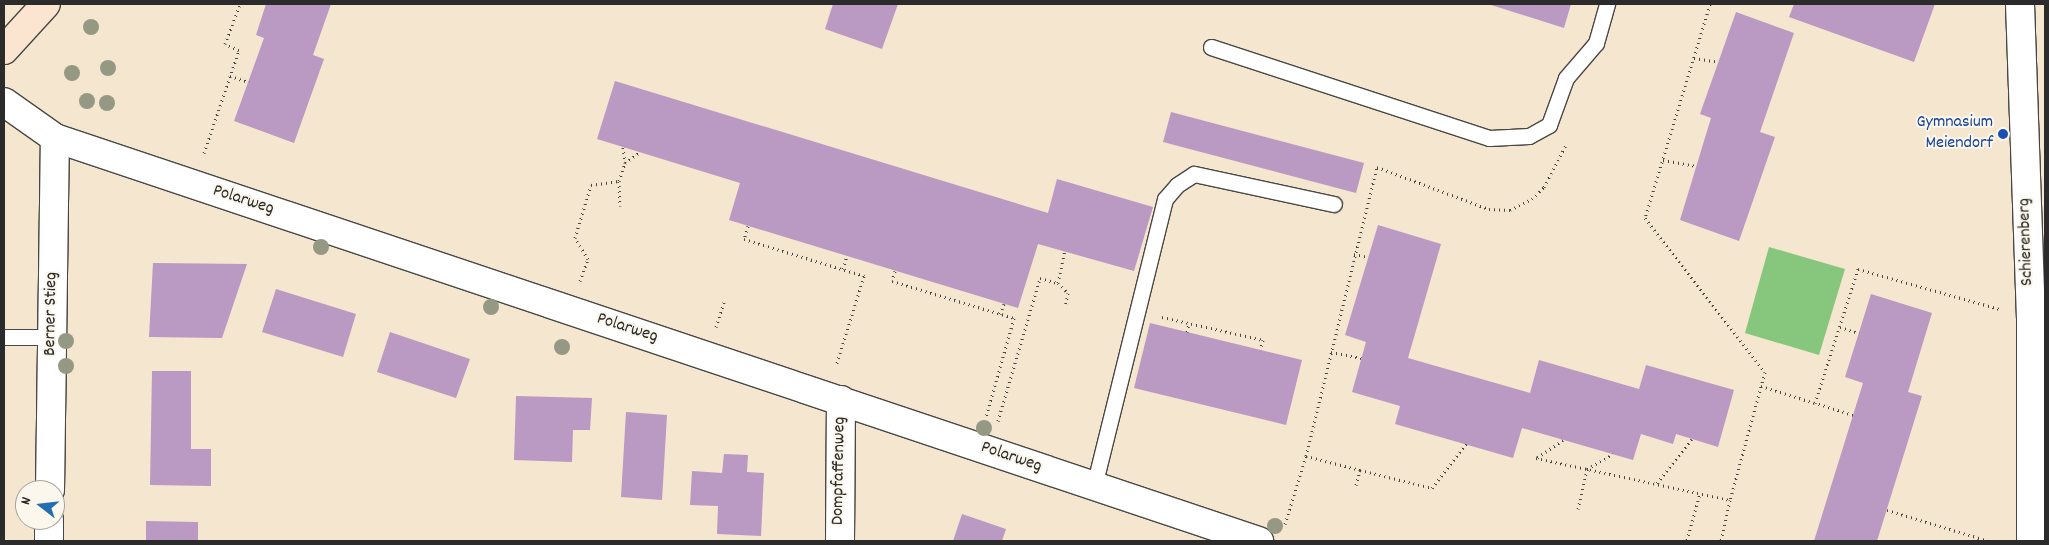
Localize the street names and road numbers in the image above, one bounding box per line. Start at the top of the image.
street label: Polarweg [210,181,276,221]
street label: Schierenberg [2015,198,2039,286]
street label: Berner Stieg [40,272,64,356]
street label: Polarweg [594,309,660,349]
street label: Dompfaffenweg [828,417,852,525]
street label: Polarweg [978,438,1044,478]

